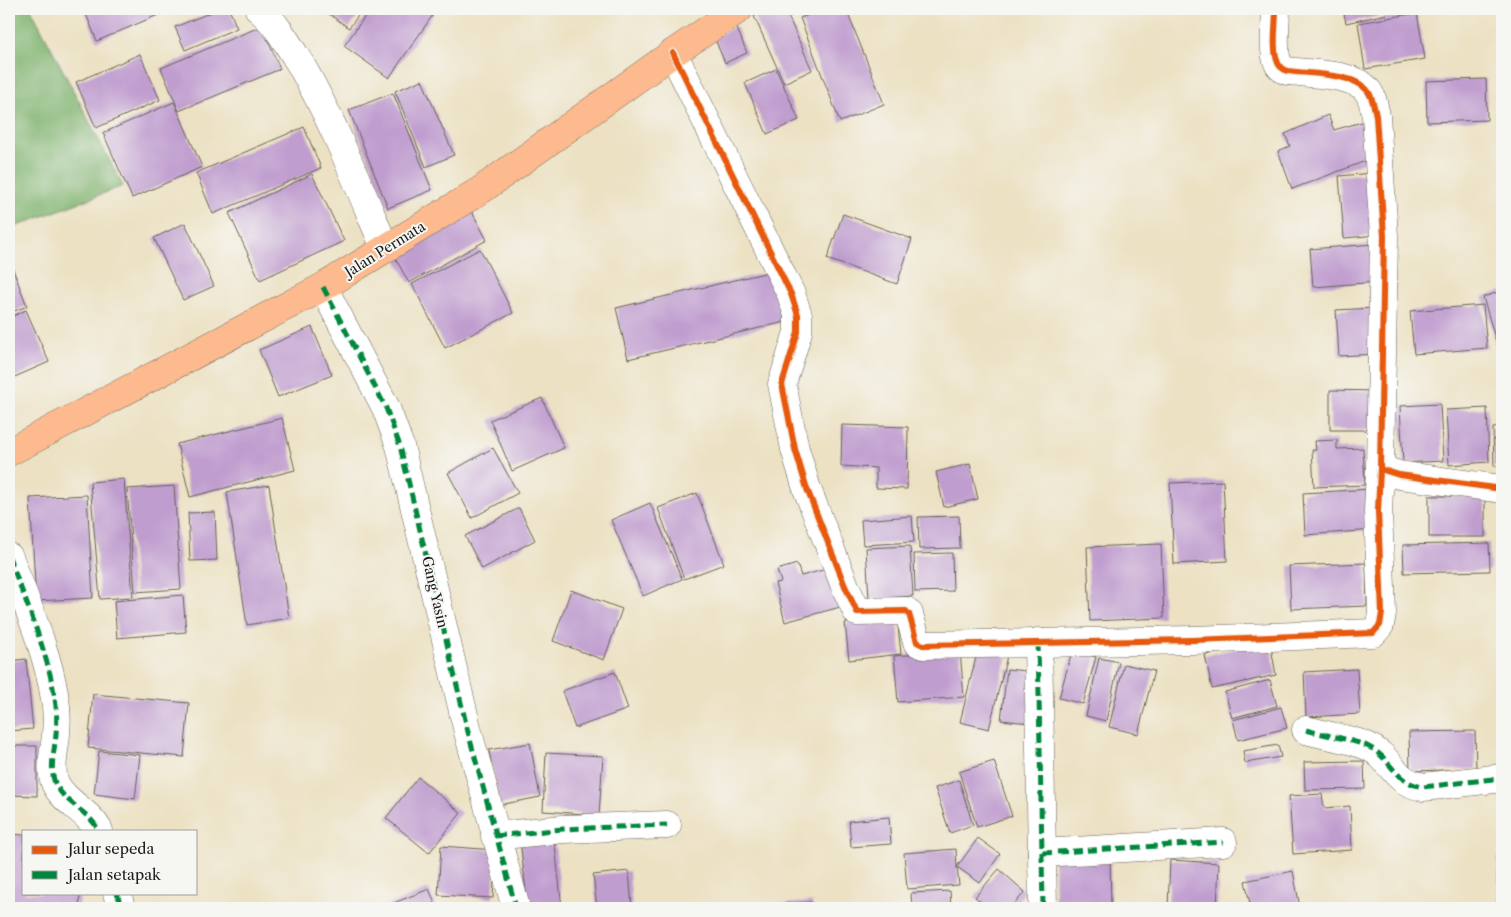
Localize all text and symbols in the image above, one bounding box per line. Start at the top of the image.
street label: Jalan Permata [340,217,429,282]
street label: Gang Yasin [418,554,452,630]
legend [22,830,198,894]
text: Jalur sepeda [66,839,154,858]
text: Jalan setapak [66,865,162,884]

